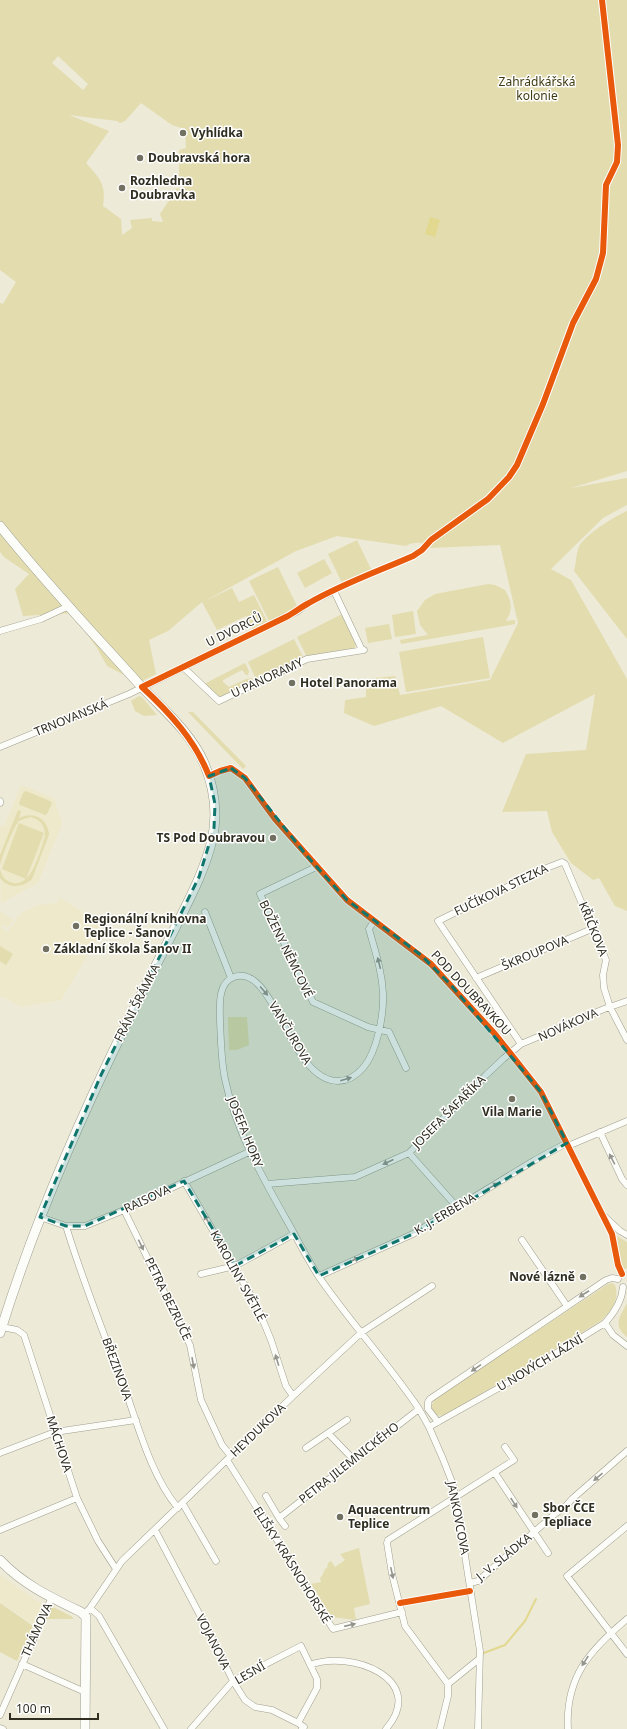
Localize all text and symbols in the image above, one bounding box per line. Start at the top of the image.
park label: Zahrádkářská kolonie [499,73,575,104]
place label: Vyhlídka [191,124,243,141]
marker: Vyhlídka [178,128,188,138]
place label: Doubravská hora [148,149,250,166]
marker: Doubravská hora [135,153,145,163]
place label: Rozhledna Doubravka [130,172,195,203]
marker: Rozhledna Doubravka [117,183,127,193]
street label: U DVORCŮ [203,609,265,651]
street label: U PANORAMY [228,653,306,702]
place label: Hotel Panorama [300,674,397,691]
marker: Hotel Panorama [287,678,297,688]
street label: TRNOVANSKÁ [32,695,110,740]
place label: TS Pod Doubravou [157,829,265,846]
marker: TS Pod Doubravou [268,833,278,843]
street label: FUČÍKOVA STEZKA [451,859,551,920]
street label: BOŽENY NĚMCOVÉ [255,897,317,1000]
street label: KŘIČKOVA [575,899,612,959]
place label: Regionální knihovna Teplice - Šanov [84,910,207,941]
marker: Regionální knihovna Teplice - Šanov [71,921,81,931]
street label: ŠKROUPOVA [499,931,571,974]
place label: Základní škola Šanov II [54,940,192,957]
marker: Základní škola Šanov II [41,944,51,954]
street label: POD DOUBRAVKOU [428,946,515,1039]
one-way arrow [376,957,382,969]
street label: FRÁNI ŠRÁMKA [110,961,164,1045]
one-way arrow [259,986,268,997]
street label: VANČUROVA [265,998,316,1068]
street label: NOVÁKOVA [535,1004,601,1045]
street label: JOSEFA ŠAFAŘÍKA [408,1071,489,1153]
one-way arrow [340,1076,352,1082]
street label: JOSEFA HORY [223,1093,268,1170]
marker: Vila Marie [507,1094,517,1104]
place label: Vila Marie [482,1103,542,1120]
one-way arrow [609,1154,616,1165]
one-way arrow [383,1159,394,1165]
street label: RAISOVA [121,1180,173,1217]
one-way arrow [487,1182,499,1189]
street label: K. J. ERBENA [411,1188,479,1239]
one-way arrow [203,1214,210,1226]
street label: KAROLINY SVĚTLÉ [206,1227,270,1324]
one-way arrow [138,1239,144,1251]
street label: PETRA BEZRUČE [141,1254,196,1343]
one-way arrow [349,1257,360,1263]
place label: Nové lázně [509,1268,575,1285]
marker: Nové lázně [578,1272,588,1282]
one-way arrow [578,1291,589,1298]
street label: U NOVÝCH LÁZNÍ [494,1330,586,1395]
street label: BŘEZINOVA [98,1335,137,1403]
one-way arrow [274,1354,280,1366]
one-way arrow [191,1357,197,1369]
one-way arrow [471,1364,481,1372]
street label: HEYDUKOVA [226,1399,289,1460]
street label: MÁCHOVA [42,1413,77,1475]
street label: PETRA JILEMNICKÉHO [295,1418,402,1507]
one-way arrow [592,1472,603,1481]
street label: JANKOVCOVA [443,1479,474,1556]
one-way arrow [510,1497,518,1508]
place label: Sbor ČCE Tepliace [543,1499,595,1530]
place label: Aquacentrum Teplice [348,1501,430,1532]
street label: ELIŠKY KRÁSNOHORSKÉ [249,1503,335,1626]
marker: Sbor ČCE Tepliace [530,1510,540,1520]
marker: Aquacentrum Teplice [335,1512,345,1522]
street label: J. V. SLÁDKA [472,1529,535,1585]
one-way arrow [390,1567,396,1580]
street label: THÁMOVA [17,1600,56,1660]
street label: VOJANOVA [192,1611,235,1673]
one-way arrow [344,1621,357,1627]
one-way arrow [582,1655,589,1667]
street label: LESNÍ [231,1657,268,1688]
scale bar [10,1695,98,1721]
text: 100 m [16,1700,51,1717]

